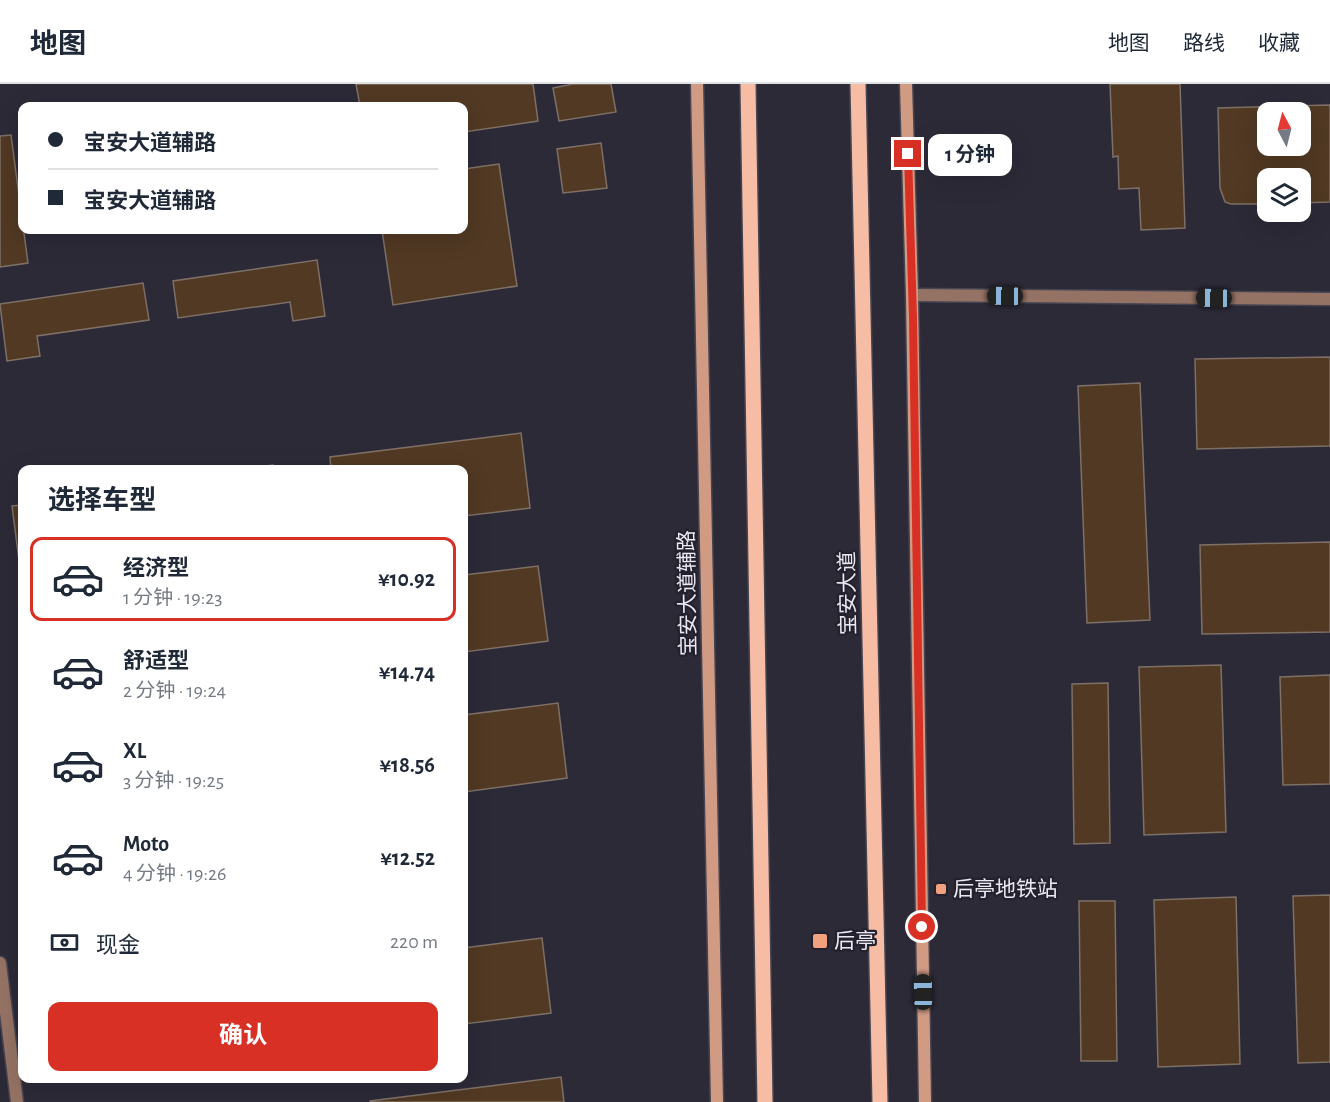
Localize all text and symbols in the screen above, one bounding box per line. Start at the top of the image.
text: 地图 [30,31,86,59]
text: 地图 [1108,33,1150,54]
text: 路线 [1183,33,1225,54]
text: 收藏 [1258,33,1300,54]
north arrow [1257,102,1311,156]
map controls [1257,102,1311,222]
text: 宝安大道辅路 [84,132,216,154]
callout: 1 分钟 [929,133,1013,175]
route end [894,140,921,167]
text: 1 分钟 [945,145,995,165]
button: layers [1257,168,1311,222]
text: 宝安大道辅路 [84,190,216,212]
car [987,287,1023,305]
car [1196,289,1232,307]
text: 选择车型 [48,487,156,514]
street label: 宝安大道辅路 [675,530,700,656]
street label: 宝安大道 [836,551,859,635]
icon: car [51,552,105,606]
text: 经济型 [123,557,189,579]
text: ¥10.92 [378,568,435,590]
text: 1 分钟 · 19:23 [123,588,223,608]
icon: car [51,645,105,699]
text: 舒适型 [123,650,189,672]
text: ¥14.74 [379,661,435,683]
text: 2 分钟 · 19:24 [123,681,226,701]
icon: car [51,738,105,792]
text: XL [123,740,146,762]
text: ¥18.56 [379,754,435,776]
text: 3 分钟 · 19:25 [123,771,224,791]
icon: car [51,831,105,885]
text: Moto [123,833,169,855]
text: ¥12.52 [380,847,435,869]
text: 4 分钟 · 19:26 [123,864,226,884]
place label: 后亭地铁站 [953,878,1058,900]
marker: 后亭地铁站 [934,882,948,896]
route start [908,913,935,940]
icon: cash [48,926,81,959]
place label: 后亭 [834,930,876,952]
text: 220 m [390,932,438,952]
marker: 后亭 [811,932,829,950]
text: 现金 [96,934,140,956]
car [914,974,932,1010]
button: 确认 [48,1002,438,1071]

